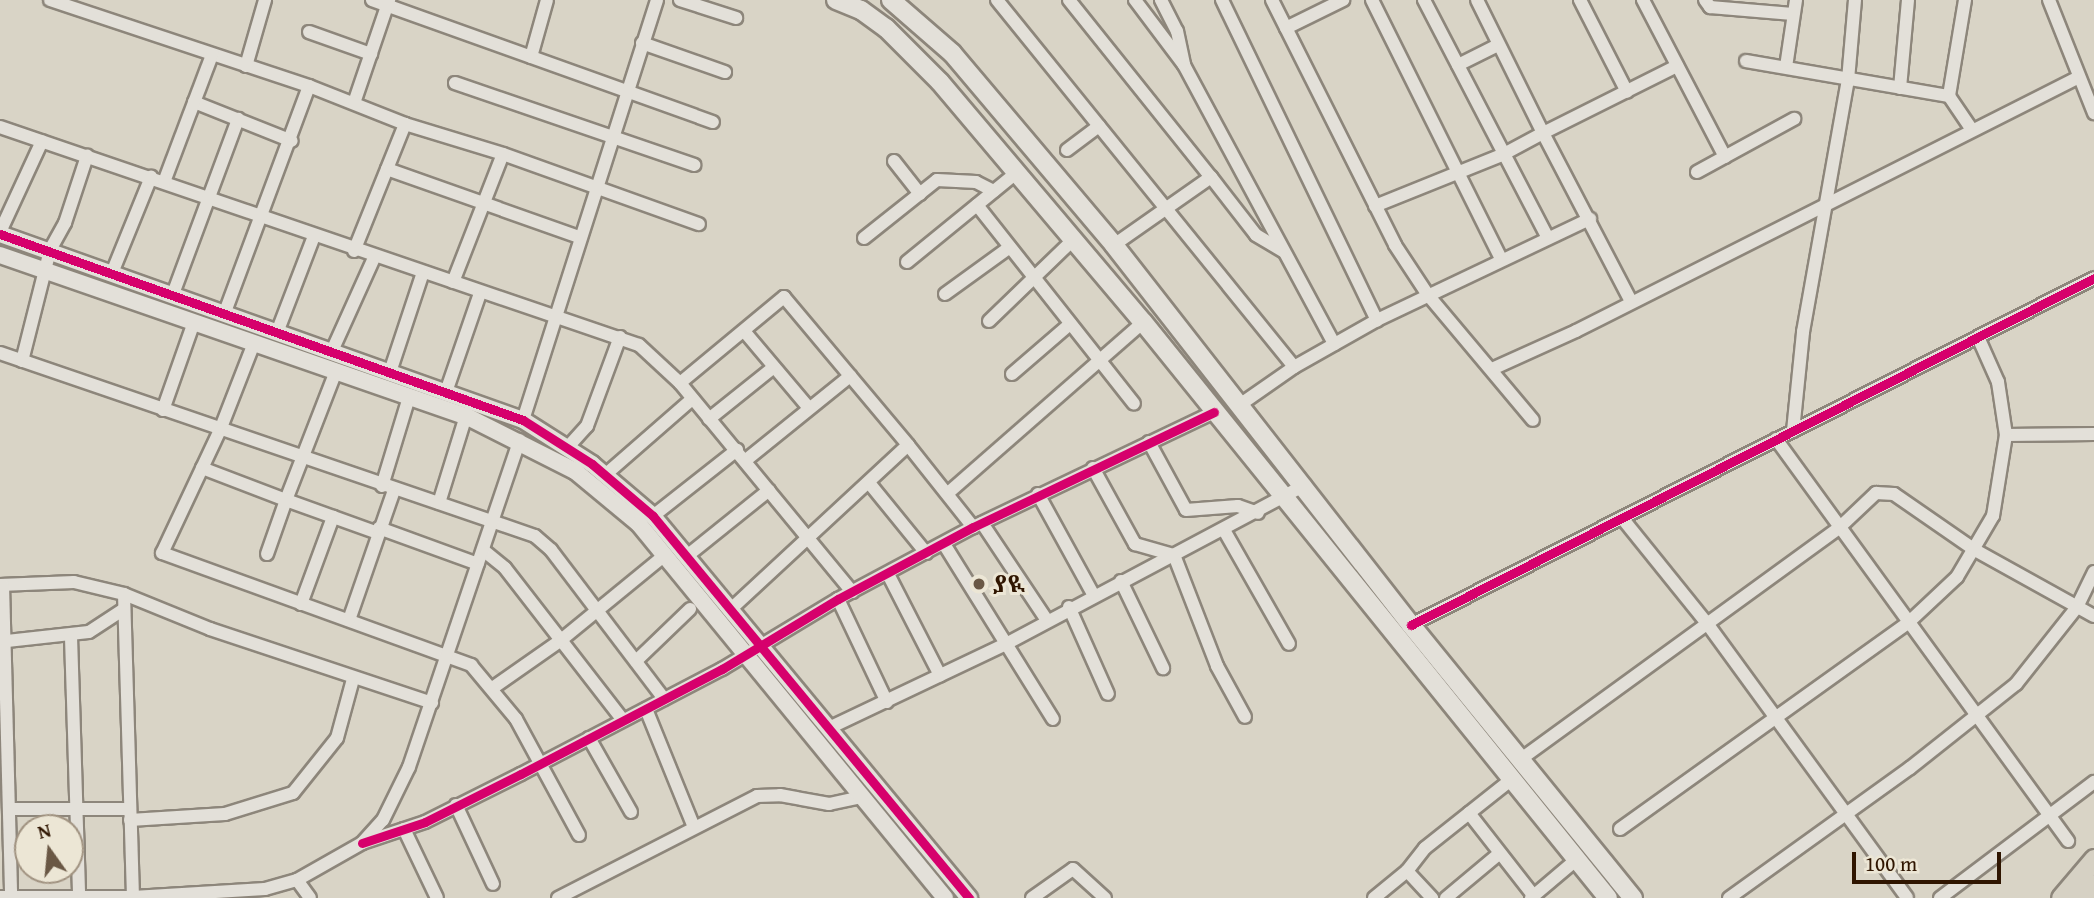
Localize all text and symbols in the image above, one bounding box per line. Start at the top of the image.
place label: ያዪ [993,570,1025,598]
marker: ያዪ [971,576,987,592]
north arrow [14,814,84,884]
text: N [34,815,54,846]
scale bar [1856,838,2005,882]
text: 100 m [1865,848,1917,879]

